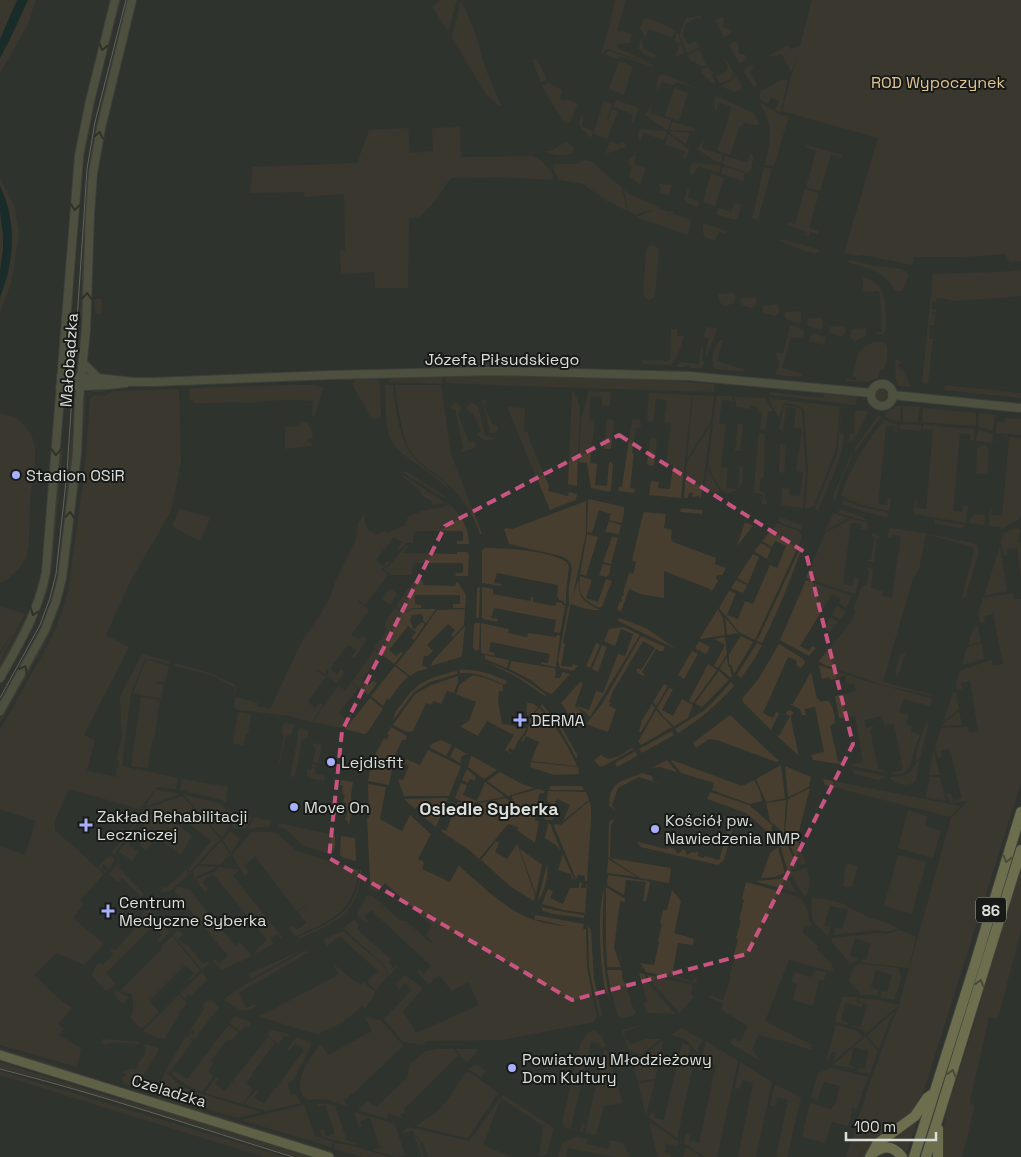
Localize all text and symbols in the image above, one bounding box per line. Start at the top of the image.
one-way arrow [98,43,109,52]
park label: ROD Wypoczynek [871,72,1006,93]
one-way arrow [94,130,104,139]
one-way arrow [70,203,81,211]
one-way arrow [82,292,92,300]
street label: Małobądzka [55,312,83,408]
street label: Józefa Piłsudskiego [425,349,579,370]
one-way arrow [51,448,62,456]
place label: Stadion OSiR [26,465,125,486]
marker: Stadion OSiR [10,469,22,481]
one-way arrow [64,511,75,519]
one-way arrow [30,607,41,616]
one-way arrow [17,665,27,674]
place label: DERMA [531,710,585,731]
marker: DERMA [513,713,527,727]
place label: Lejdisfit [341,752,404,773]
marker: Lejdisfit [325,756,337,768]
place label: Move On [304,797,370,818]
district label: Osiedle Syberka [419,797,559,820]
marker: Move On [288,801,300,813]
place label: Zakład Rehabilitacji Leczniczej [97,806,247,845]
place label: Kościół pw. Nawiedzenia NMP [665,810,800,849]
marker: Zakład Rehabilitacji Leczniczej [79,818,93,832]
marker: Kościół pw. Nawiedzenia NMP [649,823,661,835]
one-way arrow [1002,854,1012,863]
place label: Centrum Medyczne Syberka [119,892,266,931]
road number: 86 [976,898,1006,922]
marker: Centrum Medyczne Syberka [101,904,115,918]
one-way arrow [975,980,985,988]
place label: Powiatowy Młodzieżowy Dom Kultury [522,1049,712,1088]
marker: Powiatowy Młodzieżowy Dom Kultury [506,1062,518,1074]
one-way arrow [947,1069,957,1077]
street label: Czeladzka [129,1070,209,1112]
scale bar [846,1110,936,1142]
text: 100 m [854,1117,896,1136]

